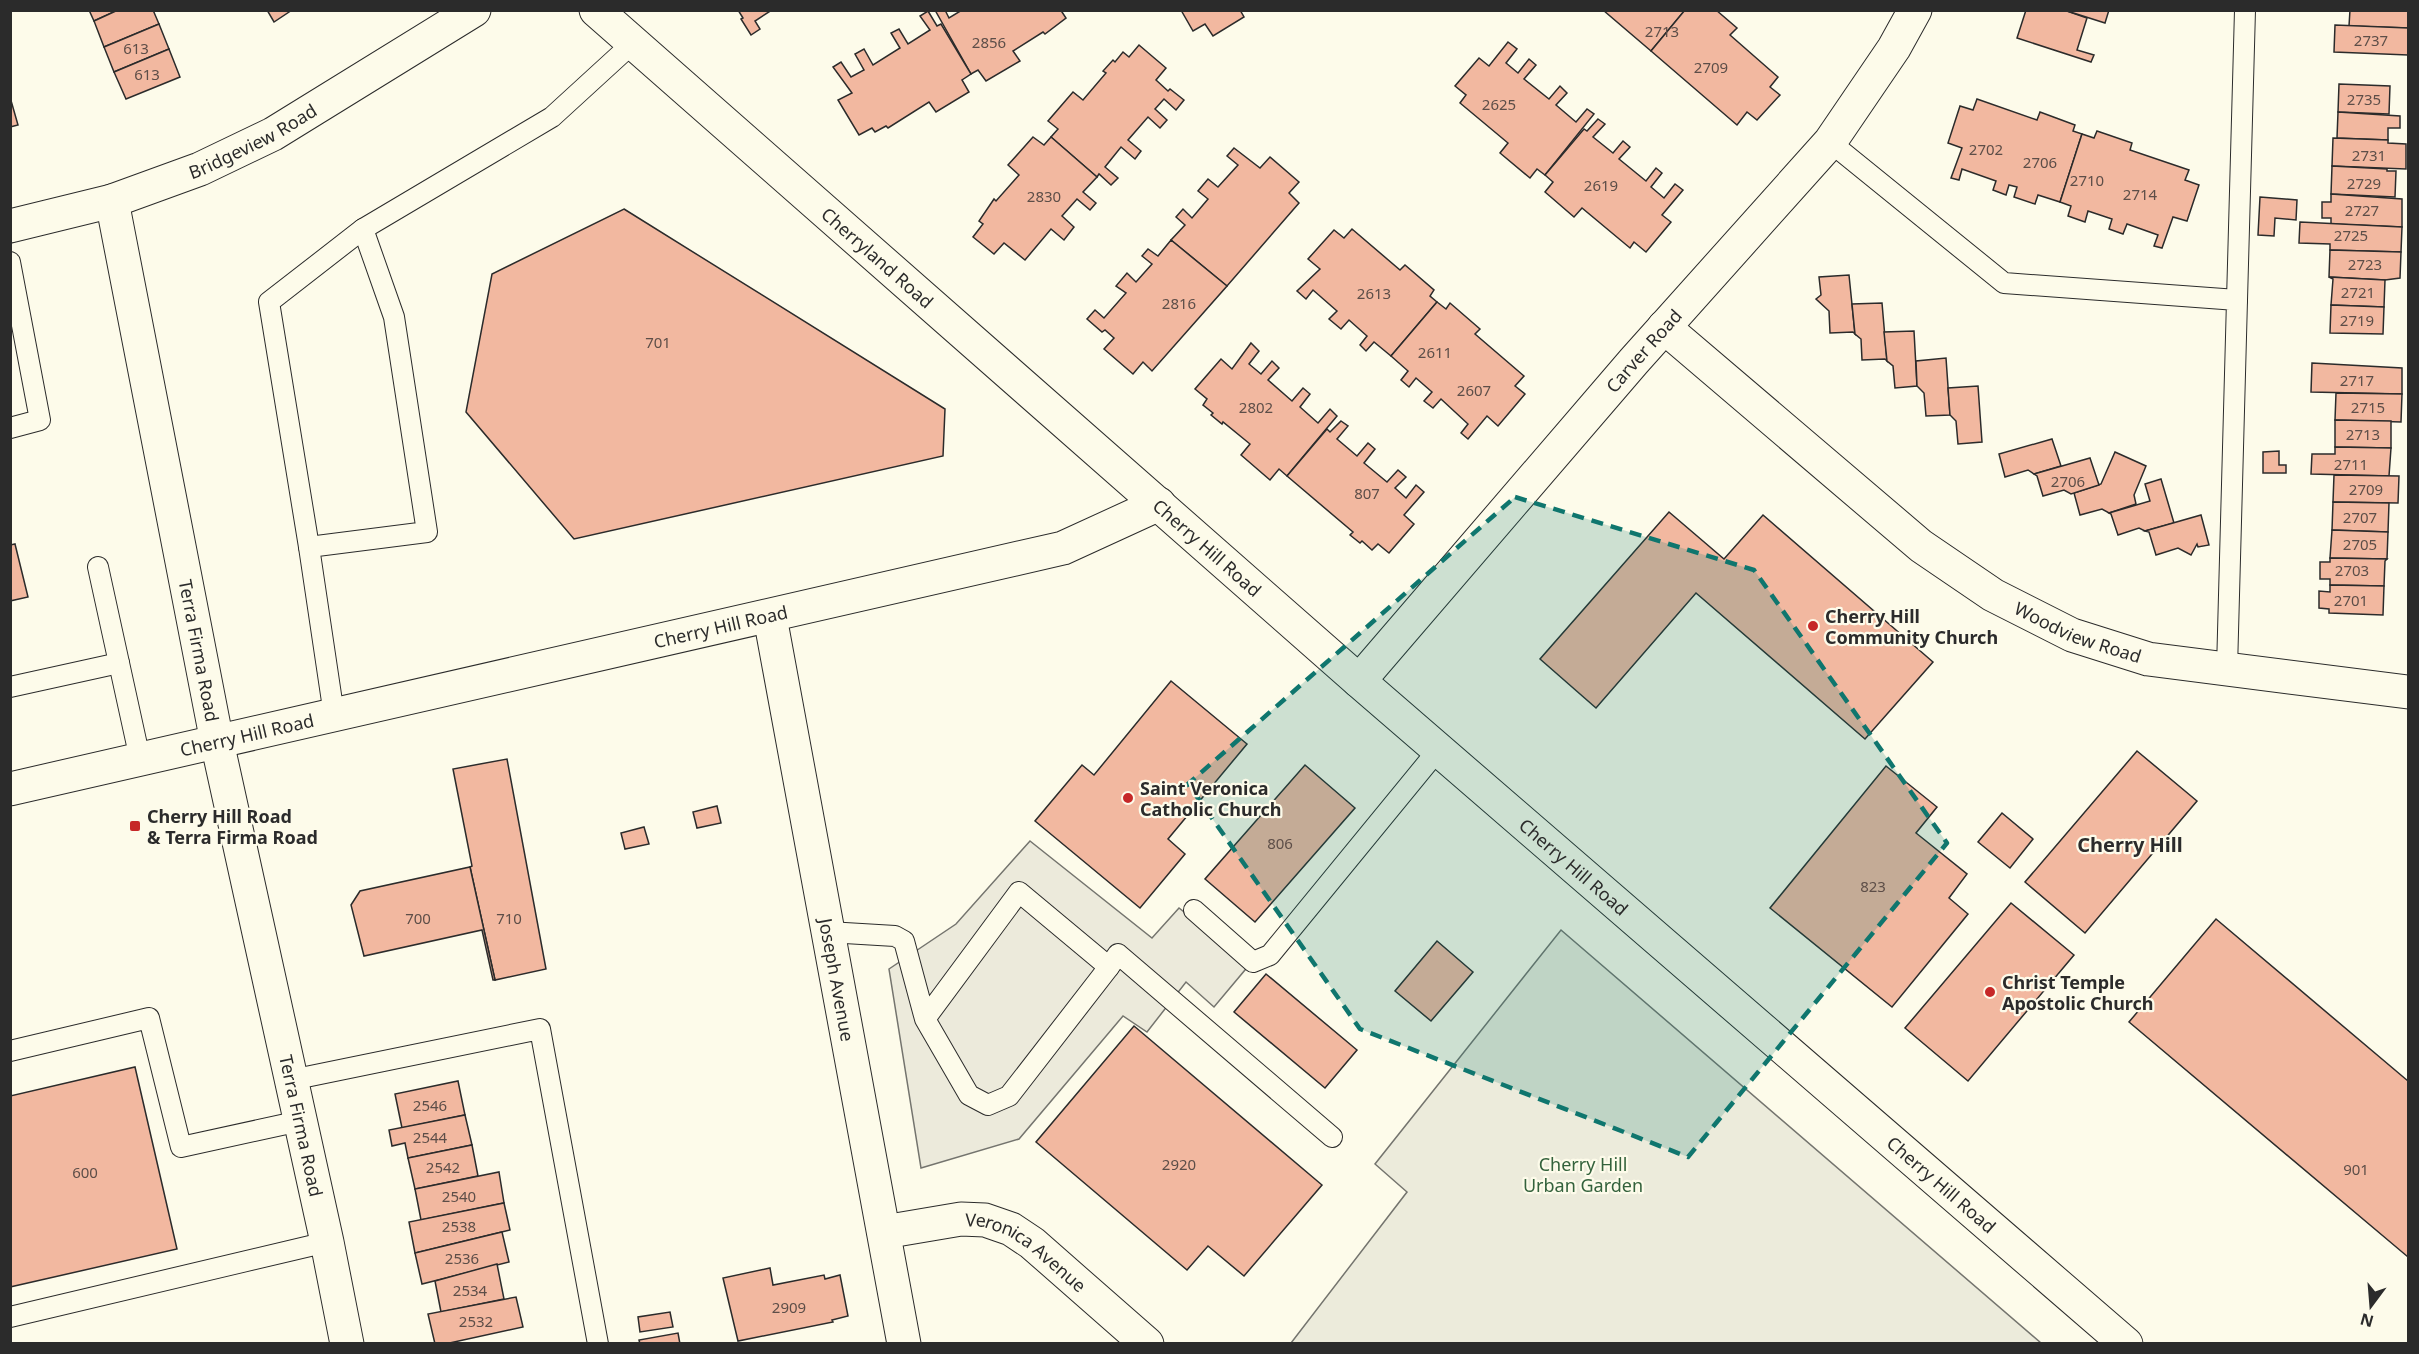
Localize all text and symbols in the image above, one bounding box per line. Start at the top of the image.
house number: 2713 [1645,21,1679,41]
house number: 2737 [2354,30,2388,50]
house number: 2856 [972,32,1006,52]
house number: 613 [123,38,149,58]
house number: 2709 [1694,57,1728,77]
house number: 613 [134,64,160,84]
house number: 2735 [2347,89,2381,109]
house number: 2625 [1482,94,1516,114]
street label: Bridgeview Road [185,98,321,184]
house number: 2702 [1969,139,2003,159]
house number: 2731 [2352,145,2386,165]
house number: 2706 [2023,152,2057,172]
house number: 2710 [2070,170,2104,190]
house number: 2729 [2347,173,2381,193]
house number: 2619 [1584,175,1618,195]
house number: 2714 [2123,184,2158,204]
house number: 2830 [1027,186,1061,206]
house number: 2727 [2345,200,2379,220]
street label: Cherryland Road [816,202,939,313]
house number: 2725 [2334,225,2368,245]
house number: 2723 [2348,254,2382,274]
house number: 2721 [2341,282,2375,302]
house number: 2613 [1357,283,1391,303]
house number: 2816 [1162,293,1196,313]
street label: Carver Road [1600,304,1687,397]
house number: 2719 [2340,310,2374,330]
house number: 701 [645,332,671,352]
house number: 2611 [1418,342,1452,362]
house number: 2717 [2340,370,2374,390]
house number: 2607 [1457,380,1491,400]
house number: 2802 [1239,397,1273,417]
house number: 2715 [2351,397,2385,417]
house number: 2713 [2346,424,2380,444]
house number: 2711 [2334,454,2368,474]
house number: 2706 [2051,471,2085,491]
house number: 2709 [2349,479,2383,499]
house number: 807 [1354,483,1380,503]
street label: Cherry Hill Road [1148,493,1267,602]
house number: 2707 [2343,507,2377,527]
house number: 2705 [2343,534,2377,554]
house number: 2703 [2335,560,2369,580]
street label: Terra Firma Road [174,577,225,724]
house number: 2701 [2334,590,2368,610]
street label: Woodview Road [2011,596,2144,668]
street label: Cherry Hill Road [651,599,790,653]
place label: Cherry Hill Community Church [1825,604,1998,649]
marker: Cherry Hill Community Church [1806,619,1820,633]
street label: Cherry Hill Road [178,708,316,762]
place label: Saint Veronica Catholic Church [1140,776,1281,821]
marker: Saint Veronica Catholic Church [1121,791,1135,805]
place label: Cherry Hill Road & Terra Firma Road [147,804,318,849]
street label: Cherry Hill Road [1514,813,1633,920]
marker: Cherry Hill Road & Terra Firma Road [128,819,142,833]
district label: Cherry Hill [2077,831,2183,858]
house number: 806 [1267,833,1293,853]
house number: 823 [1860,876,1886,896]
house number: 700 [405,908,431,928]
house number: 710 [496,908,522,928]
street label: Joseph Avenue [813,914,860,1043]
place label: Christ Temple Apostolic Church [2002,970,2154,1015]
marker: Christ Temple Apostolic Church [1983,985,1997,999]
street label: Terra Firma Road [274,1053,329,1199]
house number: 2546 [413,1095,447,1115]
house number: 2544 [413,1127,448,1147]
street label: Cherry Hill Road [1882,1131,2001,1238]
park label: Cherry Hill Urban Garden [1523,1152,1643,1197]
house number: 2920 [1162,1154,1196,1174]
house number: 2542 [426,1157,460,1177]
house number: 901 [2343,1159,2369,1179]
house number: 600 [72,1162,98,1182]
house number: 2540 [442,1186,476,1206]
street label: Veronica Avenue [965,1207,1092,1297]
house number: 2538 [442,1216,476,1236]
house number: 2536 [445,1248,479,1268]
north arrow [2341,1276,2401,1336]
house number: 2534 [453,1280,488,1300]
house number: 2909 [772,1297,806,1317]
text: N [2358,1308,2376,1333]
house number: 2532 [459,1311,493,1331]

